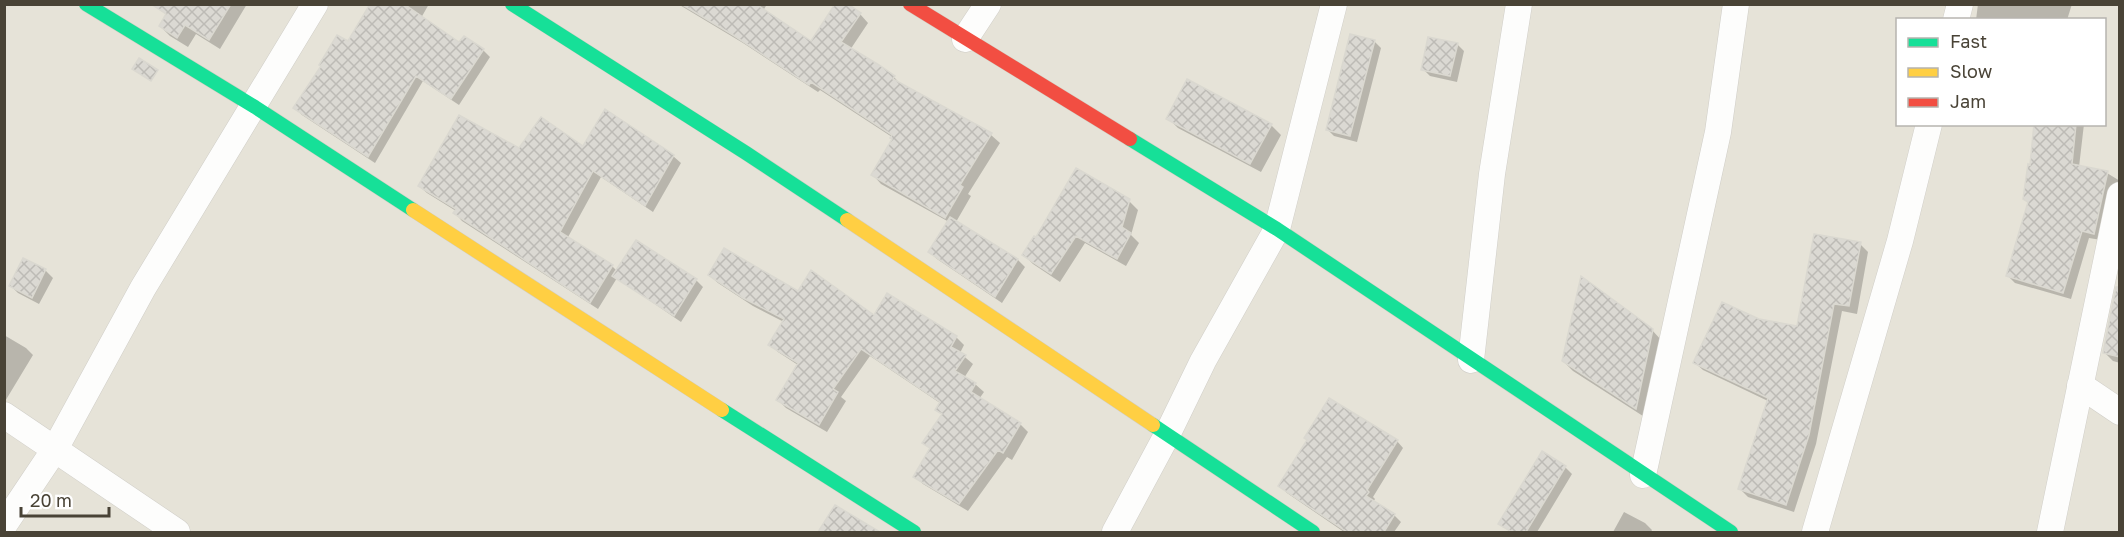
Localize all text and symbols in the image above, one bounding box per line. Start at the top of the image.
legend [1896,18,2106,126]
text: Fast [1950,30,1987,52]
text: Slow [1950,60,1993,82]
text: Jam [1950,90,1986,112]
scale bar [21,480,110,518]
text: 20 m [30,489,72,511]

